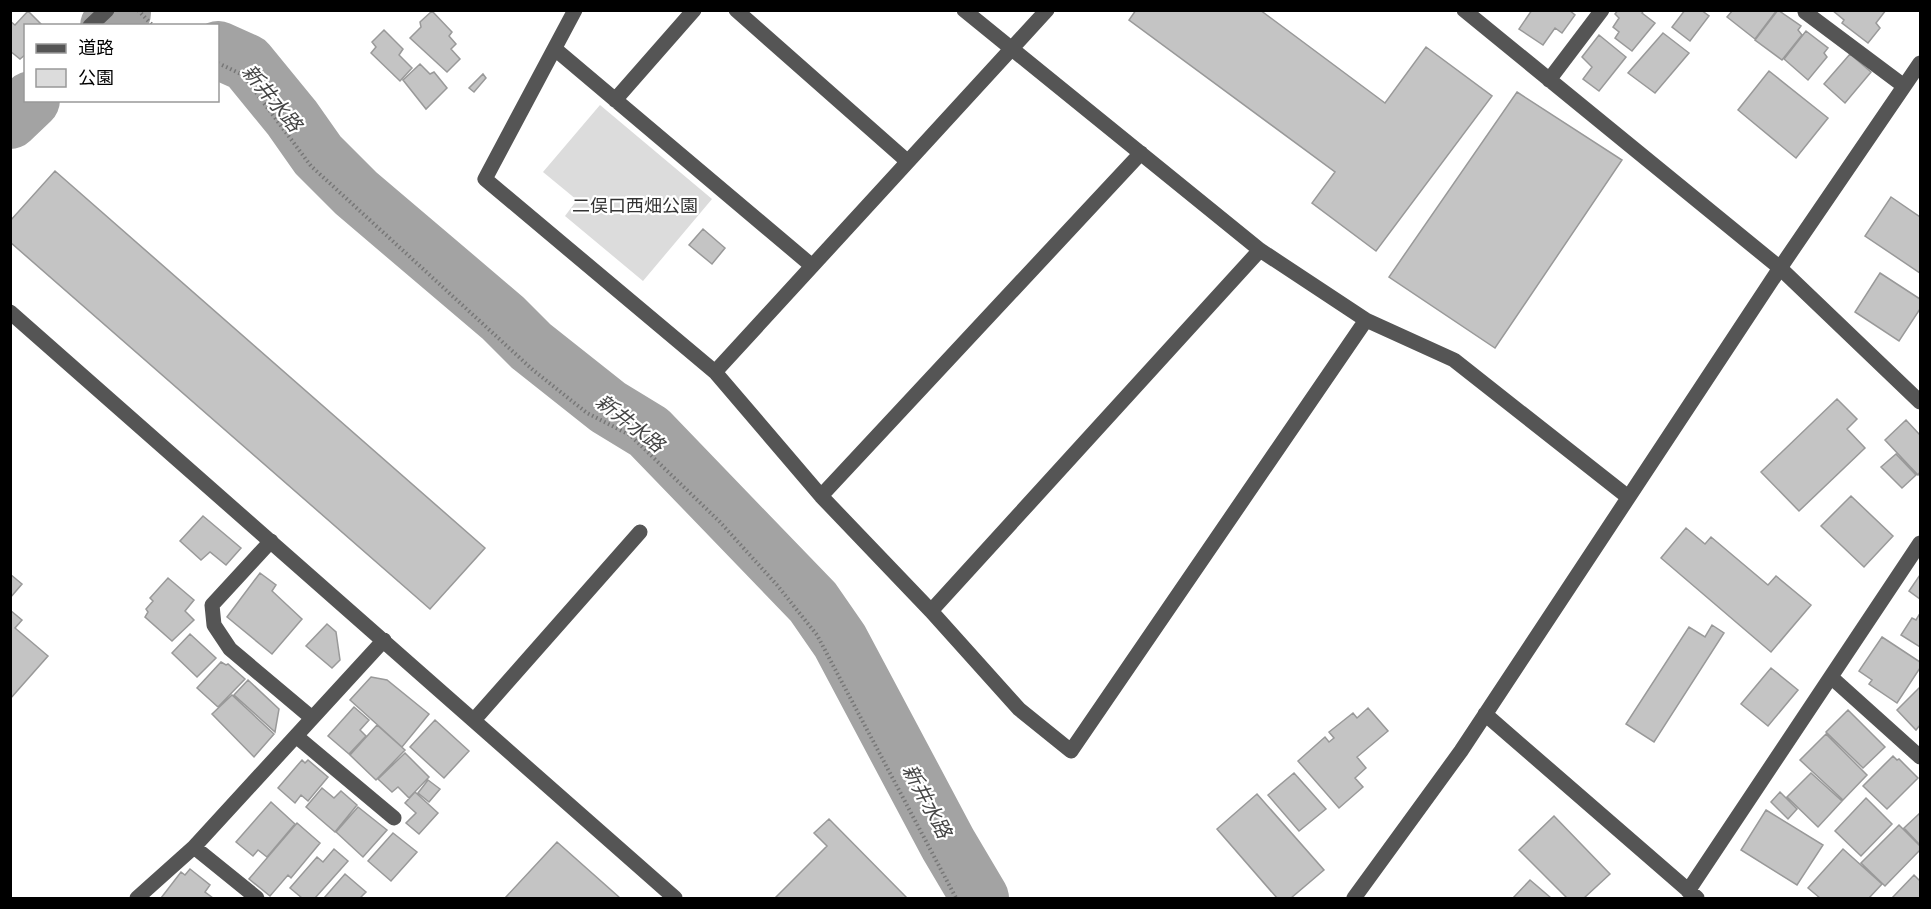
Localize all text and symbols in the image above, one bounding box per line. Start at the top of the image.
legend [24,24,219,102]
text: 道路 [78,37,114,58]
water label: 新井水路 [237,60,308,138]
text: 公園 [78,67,114,88]
park label: 二俣口西畑公園 [572,195,698,216]
water label: 新井水路 [591,389,670,458]
water label: 新井水路 [898,760,957,844]

